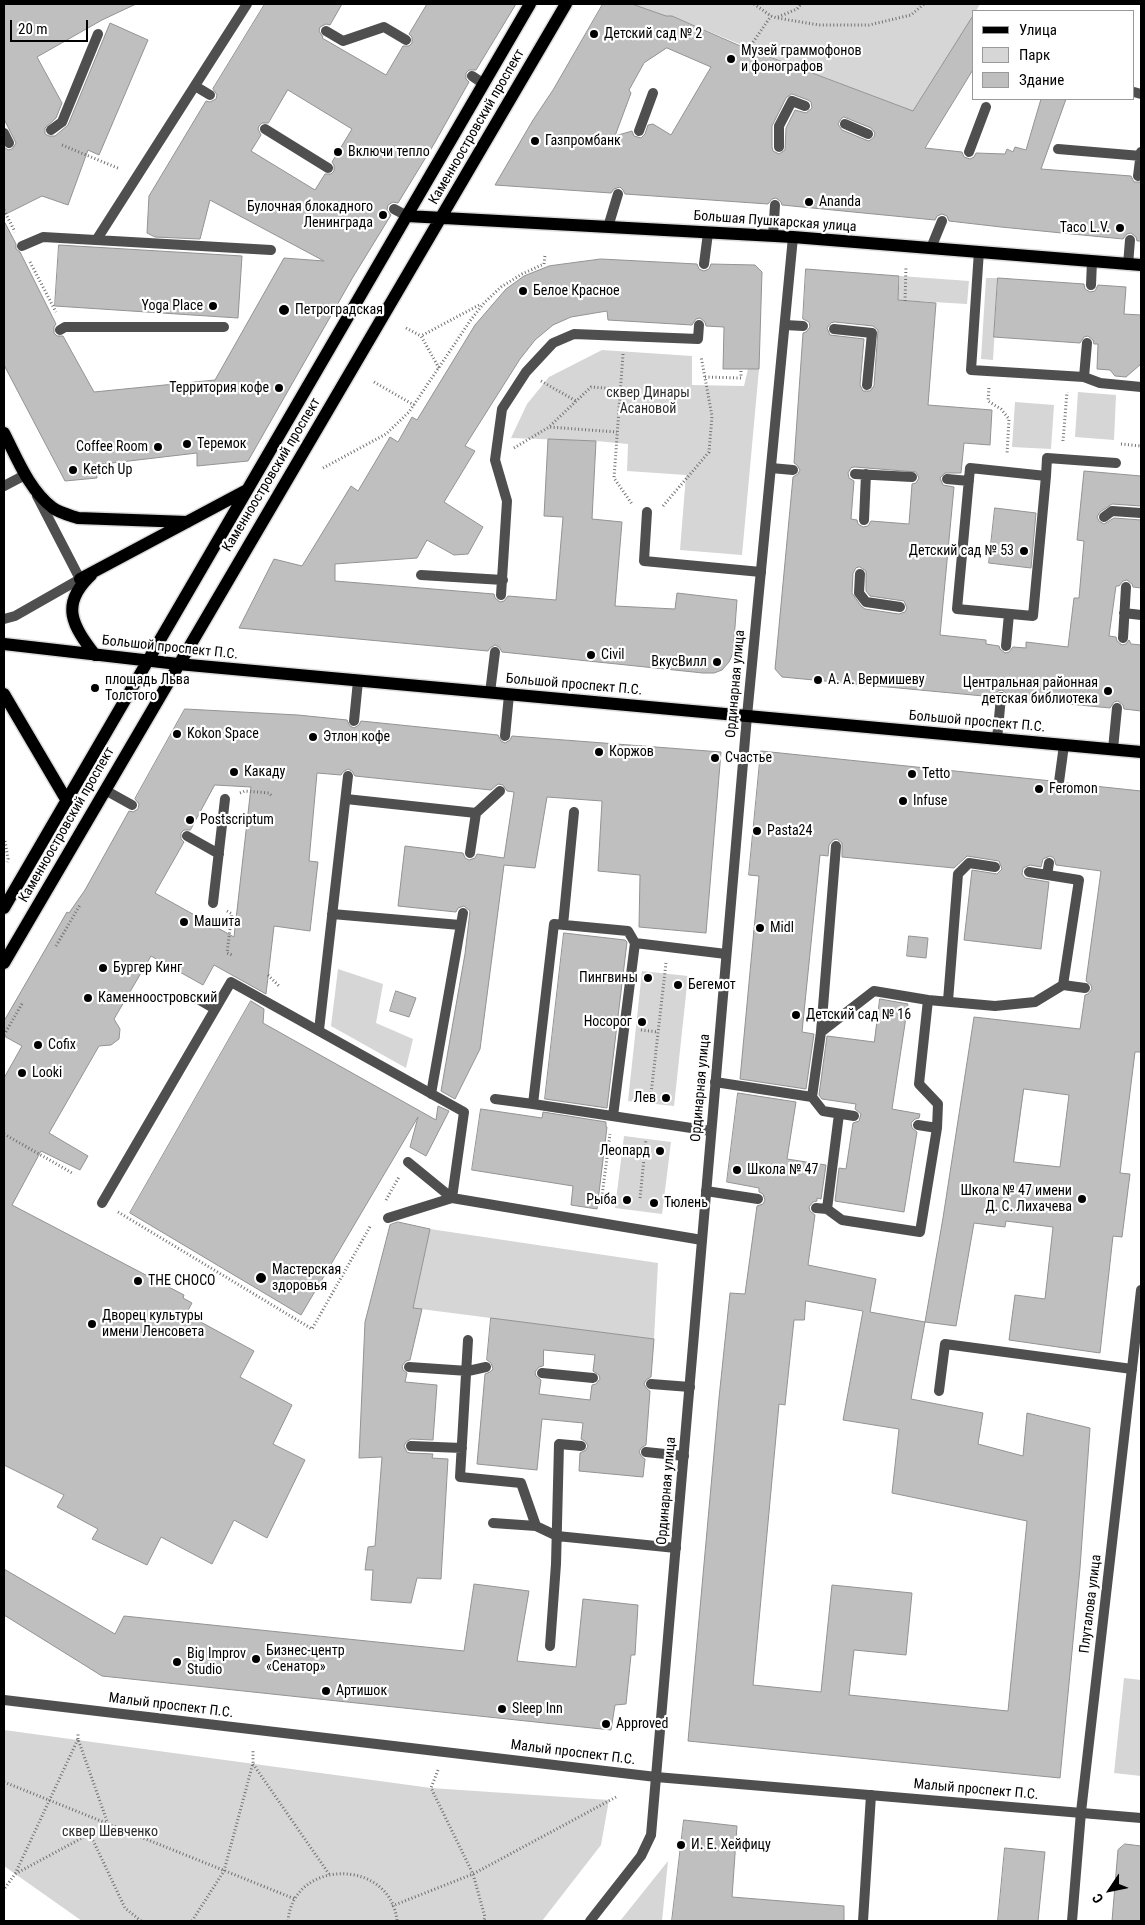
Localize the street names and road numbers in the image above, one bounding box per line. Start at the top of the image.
street label: Каменноостровский проспект [426,46,528,208]
street label: Большая Пушкарская улица [693,208,857,236]
street label: Каменноостровский проспект [219,395,325,555]
street label: Ординарная улица [723,629,749,739]
street label: Большой проспект П.С. [101,632,239,664]
street label: Большой проспект П.С. [505,671,643,699]
street label: Большой проспект П.С. [908,708,1046,736]
street label: Каменноостровский проспект [16,744,118,906]
street label: Ординарная улица [688,1033,714,1143]
street label: Ординарная улица [654,1436,680,1546]
street label: Плуталова улица [1077,1554,1105,1654]
street label: Малый проспект П.С. [108,1690,234,1722]
street label: Малый проспект П.С. [510,1737,636,1769]
street label: Малый проспект П.С. [913,1776,1039,1804]

